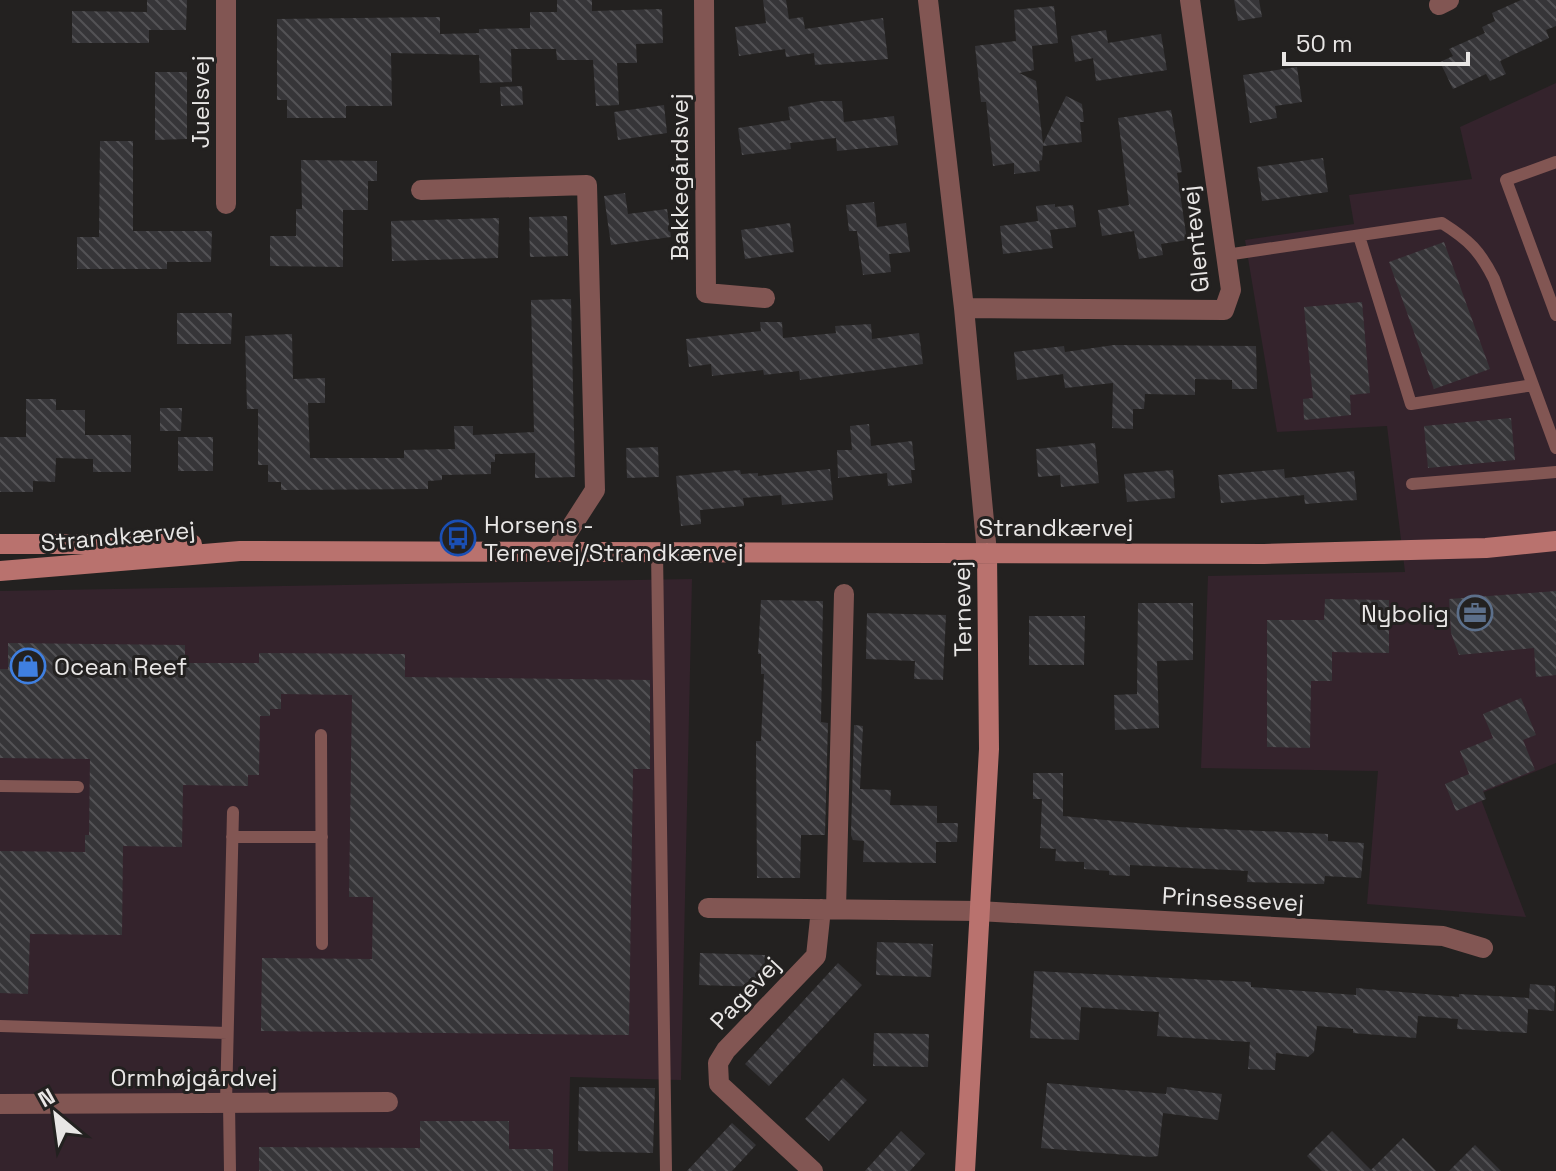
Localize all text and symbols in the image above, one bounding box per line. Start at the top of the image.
scale bar [1284,16,1468,66]
text: 50 m [1296,28,1353,59]
street label: Juelsvej [185,55,216,149]
street label: Bakkegårdsvej [664,93,695,261]
street label: Glentevej [1174,184,1216,294]
place label: Horsens - Ternevej/Strandkærvej [484,509,744,568]
street label: Strandkærvej [979,512,1133,543]
street label: Strandkærvej [40,514,196,558]
bus stop icon: Horsens - Ternevej/Strandkærvej [439,519,477,557]
street label: Ternevej [946,561,978,657]
office icon: Nybolig [1456,594,1494,632]
place label: Nybolig [1361,598,1449,629]
shop icon: Ocean Reef [9,647,47,685]
place label: Ocean Reef [54,651,187,682]
street label: Prinsessevej [1161,880,1305,918]
street label: Pagevej [703,950,787,1036]
street label: Ormhøjgårdvej [110,1062,278,1093]
north arrow [16,1075,96,1155]
text: N [33,1082,60,1113]

